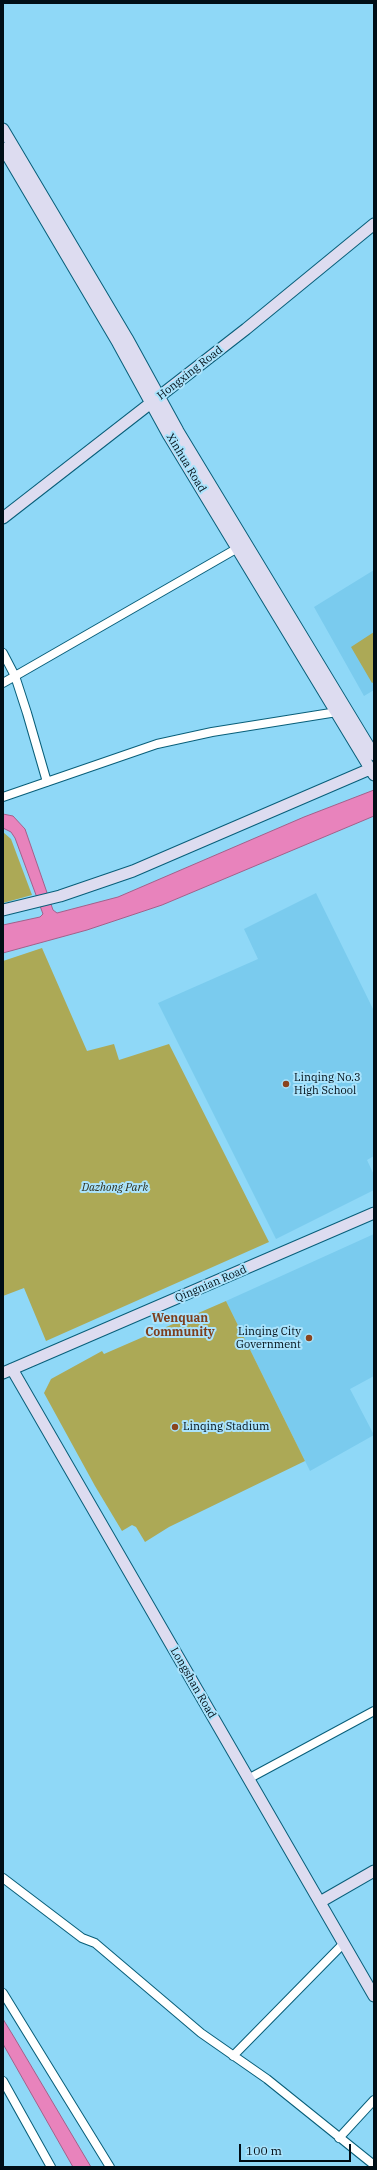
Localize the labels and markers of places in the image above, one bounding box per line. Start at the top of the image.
place label: Linqing No.3 High School [294,1071,361,1097]
marker: Linqing No.3 High School [281,1079,291,1089]
place label: Linqing City Government [236,1325,301,1351]
marker: Linqing City Government [304,1333,314,1343]
place label: Linqing Stadium [183,1420,269,1434]
marker: Linqing Stadium [170,1422,180,1432]

